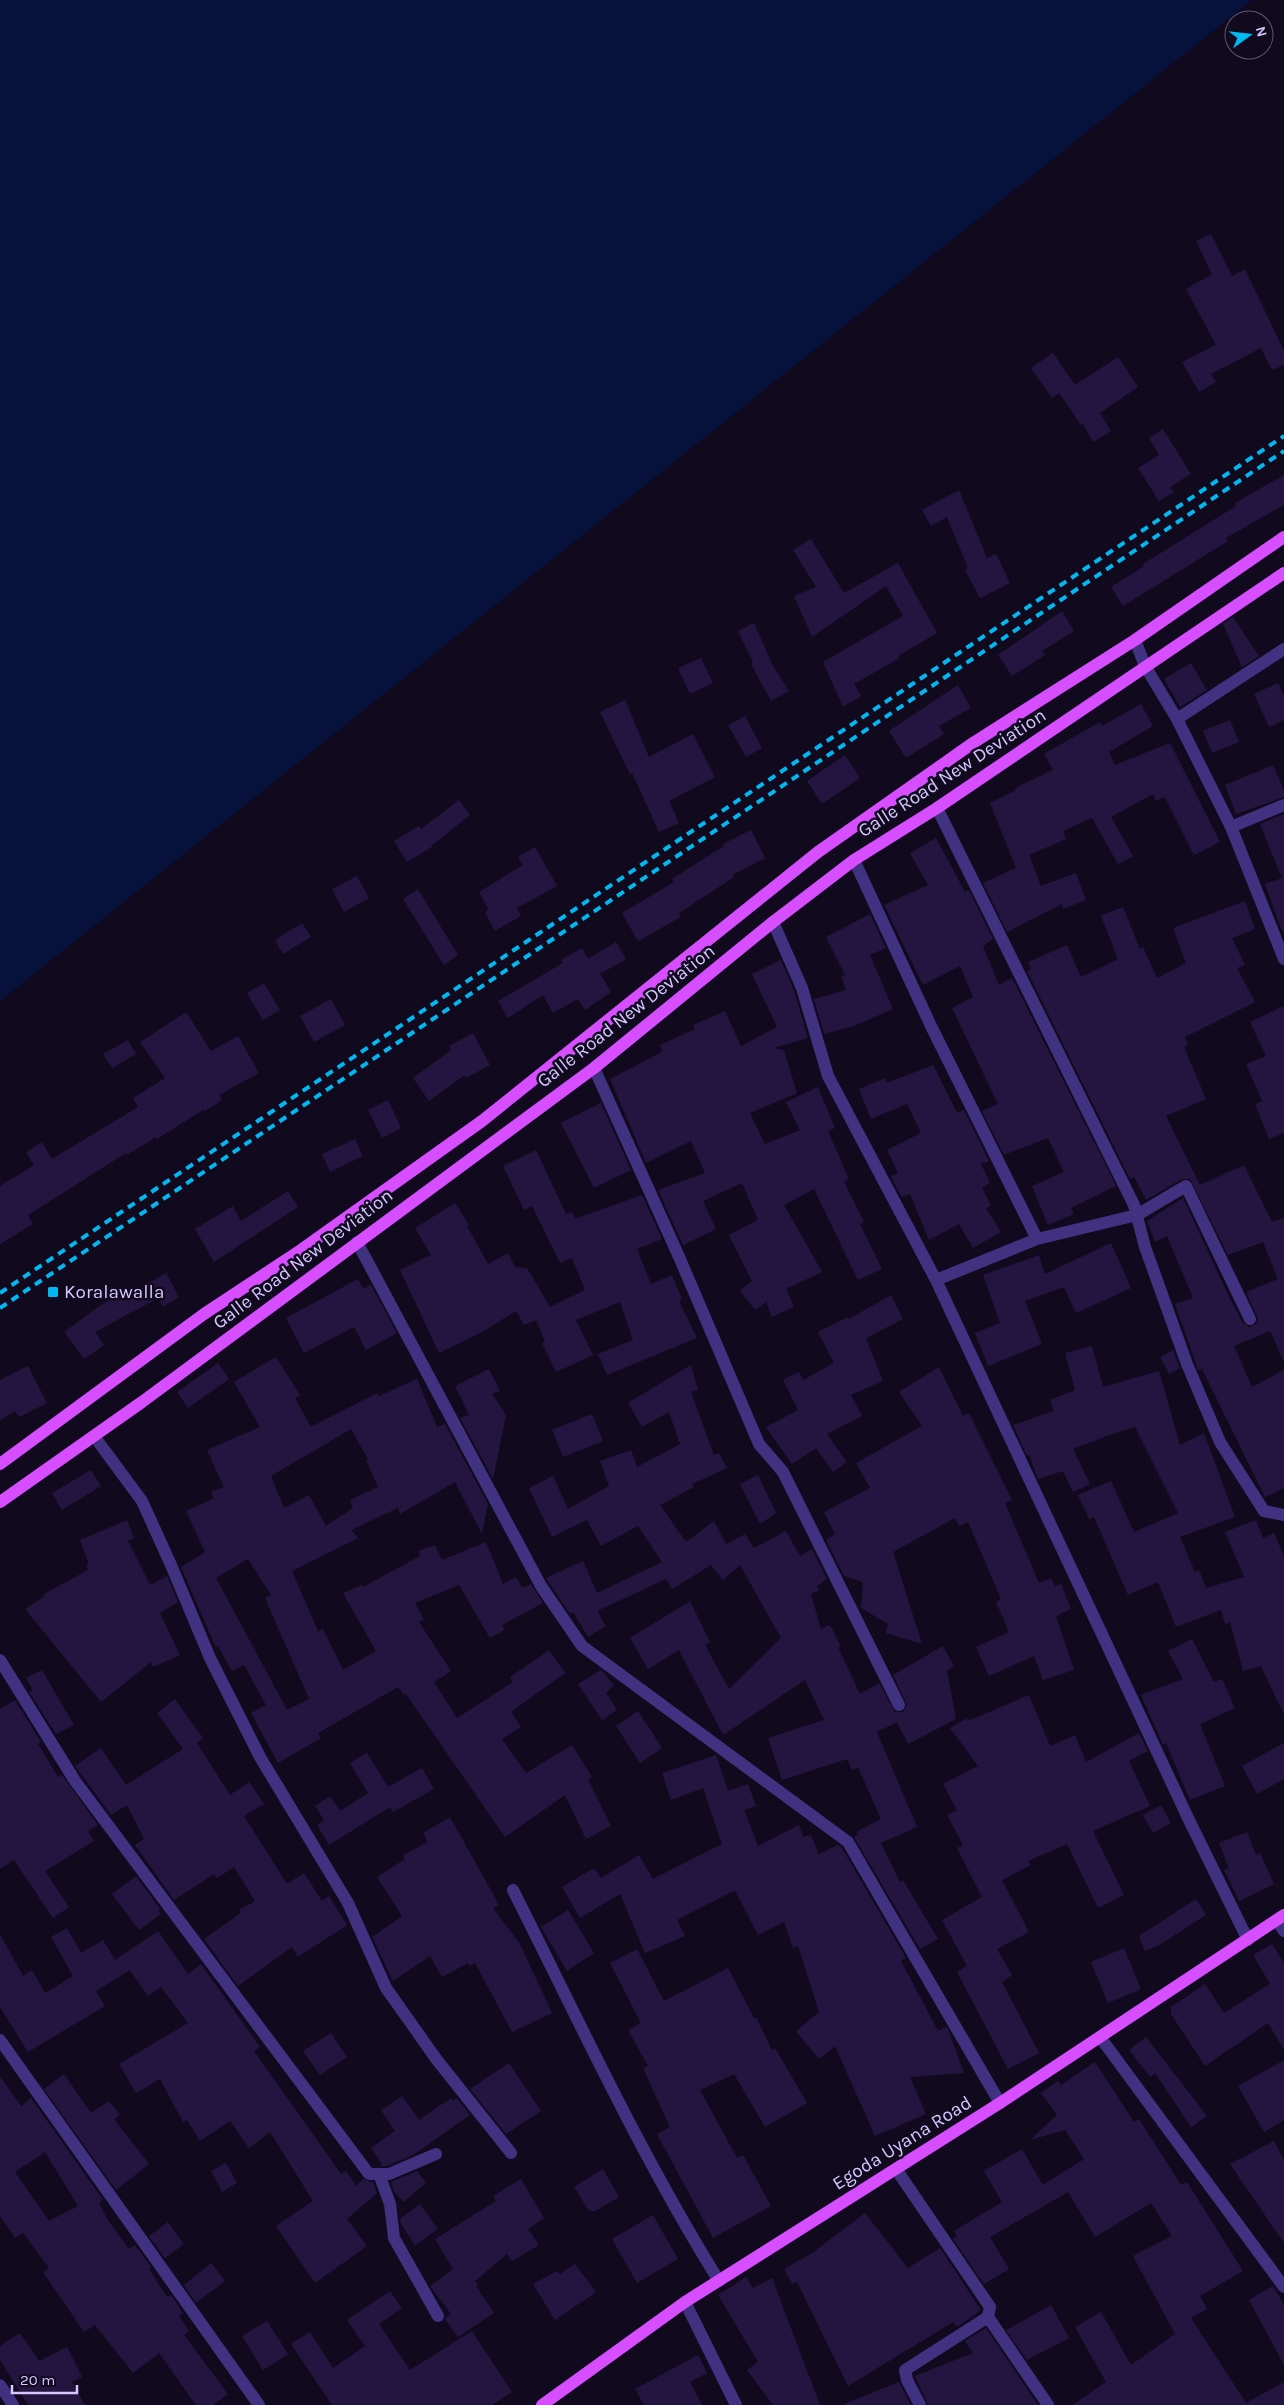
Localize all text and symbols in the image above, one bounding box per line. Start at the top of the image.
north arrow [1224,10,1274,60]
text: N [1252,25,1271,39]
street label: Galle Road New Deviation [854,704,1050,842]
street label: Galle Road New Deviation [533,940,719,1092]
street label: Galle Road New Deviation [209,1184,397,1334]
place label: Koralawalla [64,1281,164,1303]
marker: Koralawalla [46,1285,60,1299]
street label: Egoda Uyana Road [828,2091,976,2195]
scale bar [12,2362,78,2394]
text: 20 m [20,2371,55,2389]

